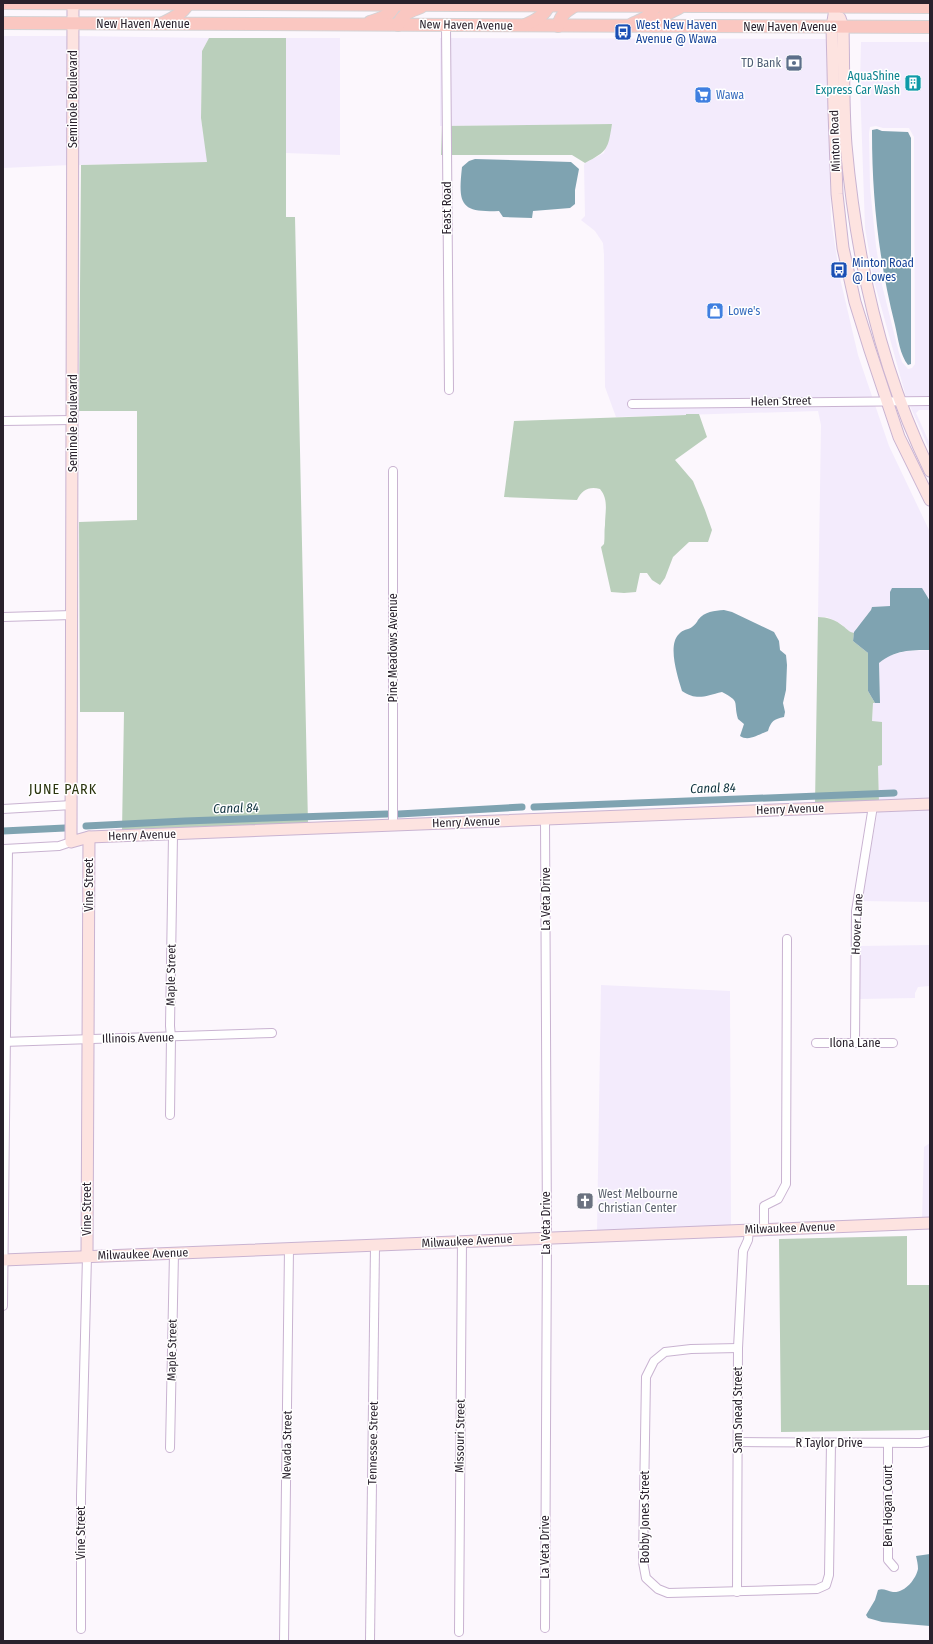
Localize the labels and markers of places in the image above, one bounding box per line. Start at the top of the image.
place label: West New Haven Avenue @ Wawa [636,18,717,46]
bus stop icon: West New Haven Avenue @ Wawa [613,22,633,42]
bank icon: TD Bank [784,53,804,73]
place label: TD Bank [741,56,781,70]
place label: AquaShine Express Car Wash [815,69,900,97]
building icon: AquaShine Express Car Wash [903,73,923,93]
supermarket icon: Wawa [693,85,713,105]
place label: Wawa [716,88,744,102]
place label: Minton Road @ Lowes [852,256,914,284]
bus stop icon: Minton Road @ Lowes [829,260,849,280]
shop icon: Lowe's [705,301,725,321]
place label: Lowe's [728,304,760,318]
place label: West Melbourne Christian Center [598,1187,678,1215]
church icon: West Melbourne Christian Center [575,1191,595,1211]

